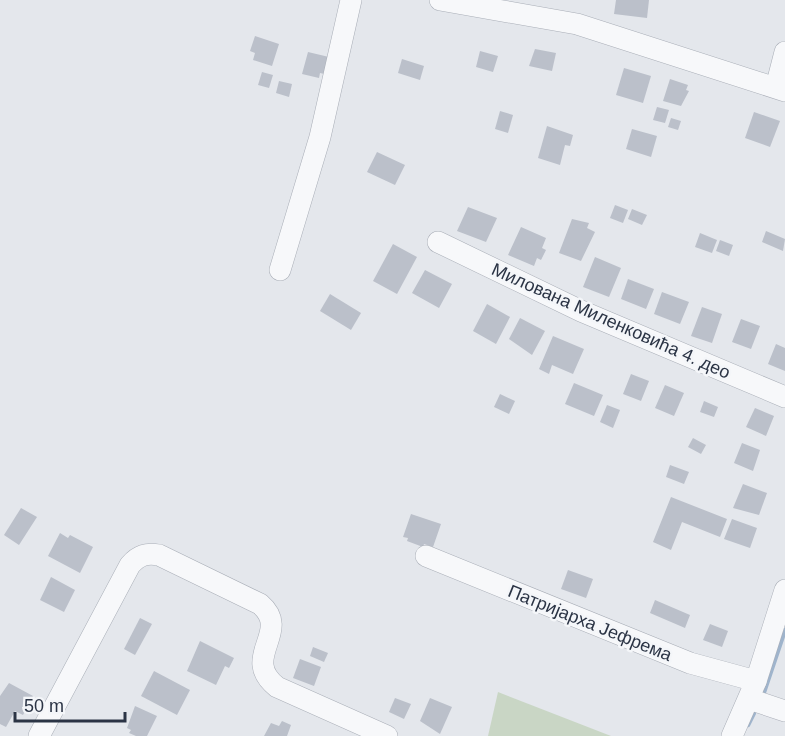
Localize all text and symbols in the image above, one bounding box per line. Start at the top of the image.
street label: Милована Миленковића 4. део [489,259,733,383]
street label: Патријарха Јефрема [505,581,676,665]
scale bar [15,685,124,723]
text: 50 m [24,696,64,716]

